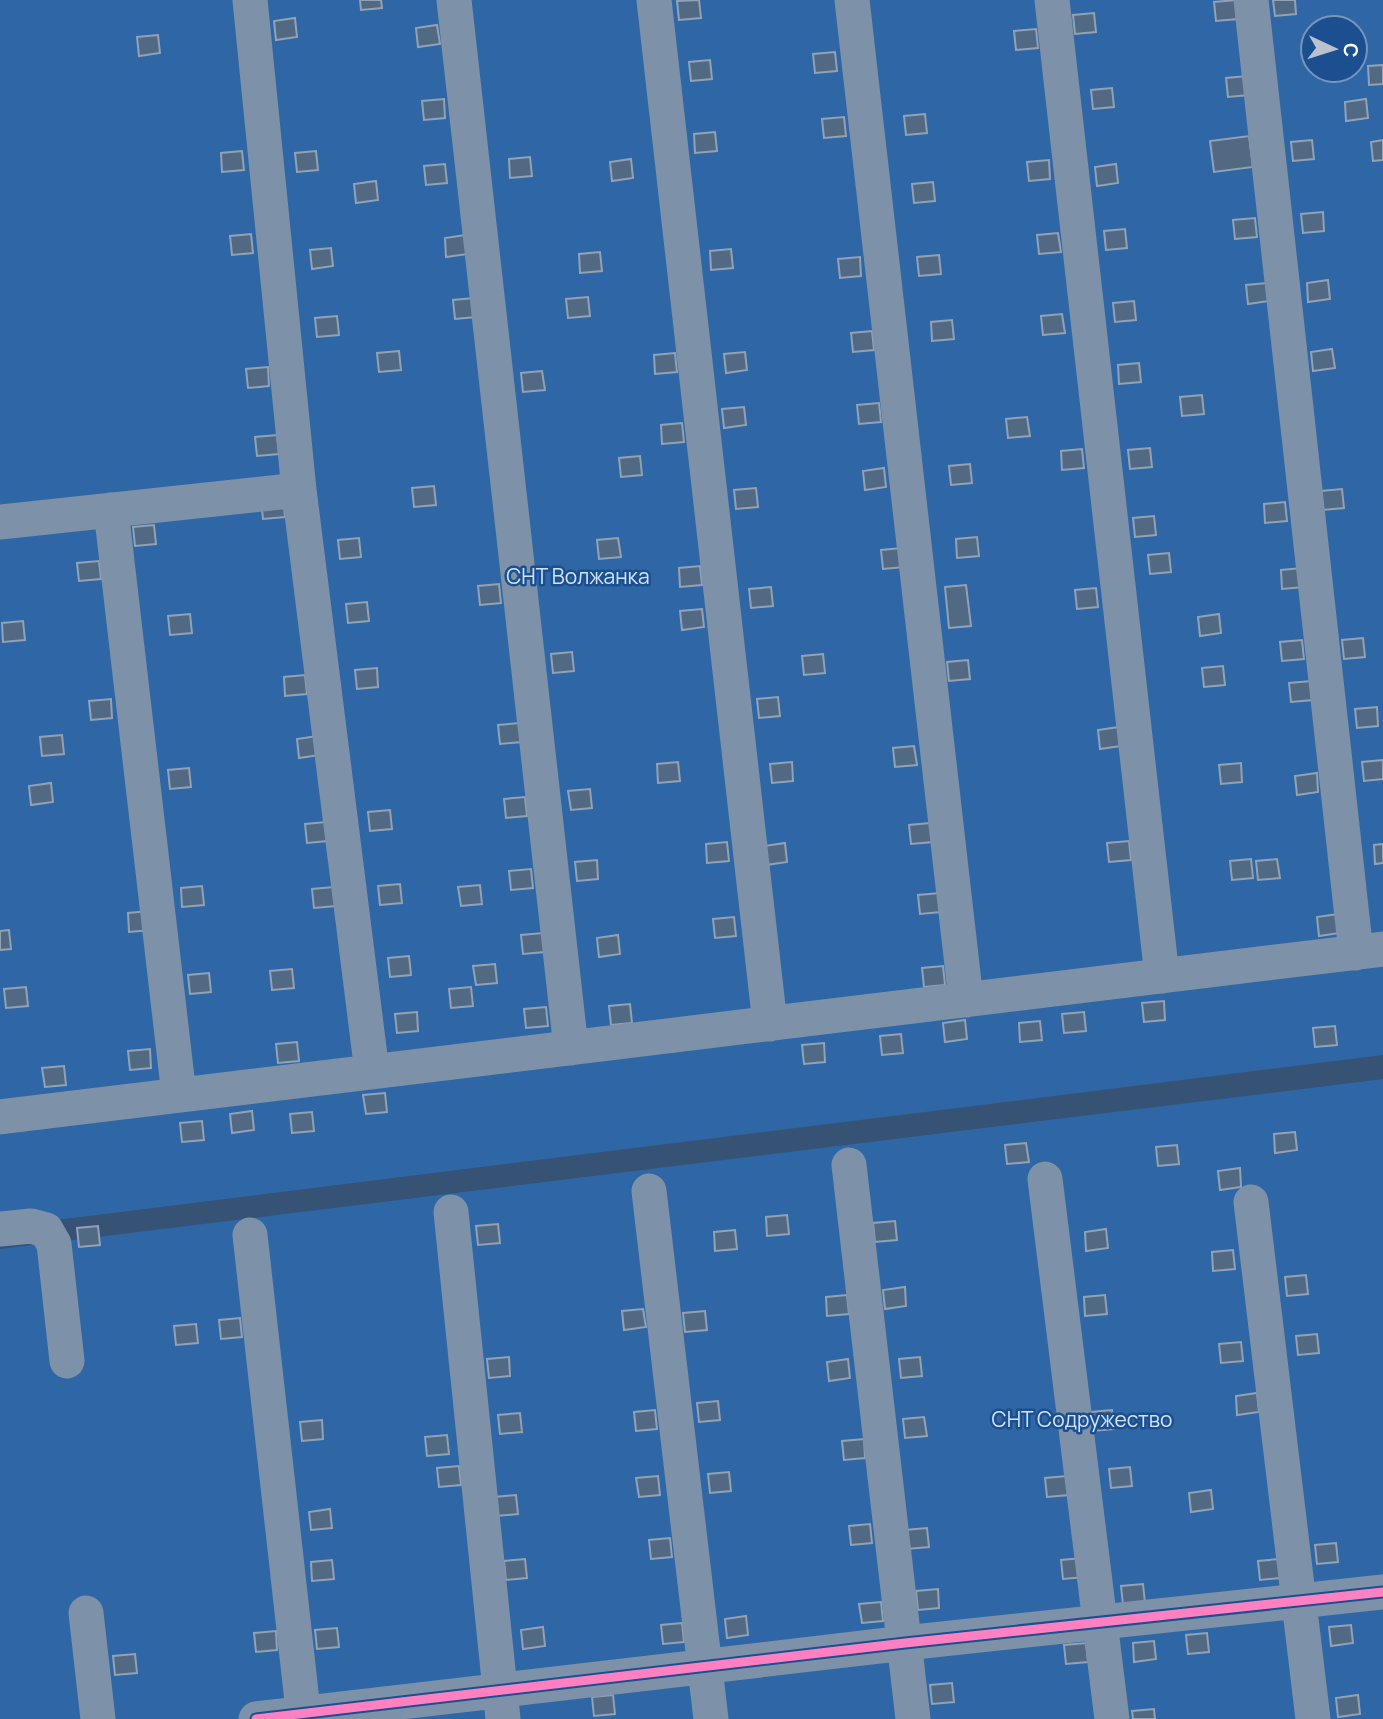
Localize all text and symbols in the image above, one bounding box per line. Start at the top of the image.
north arrow [1299,14,1369,84]
text: С [1338,42,1364,58]
park label: СНТ Волжанка [506,562,650,590]
park label: СНТ Содружество [992,1405,1172,1433]

